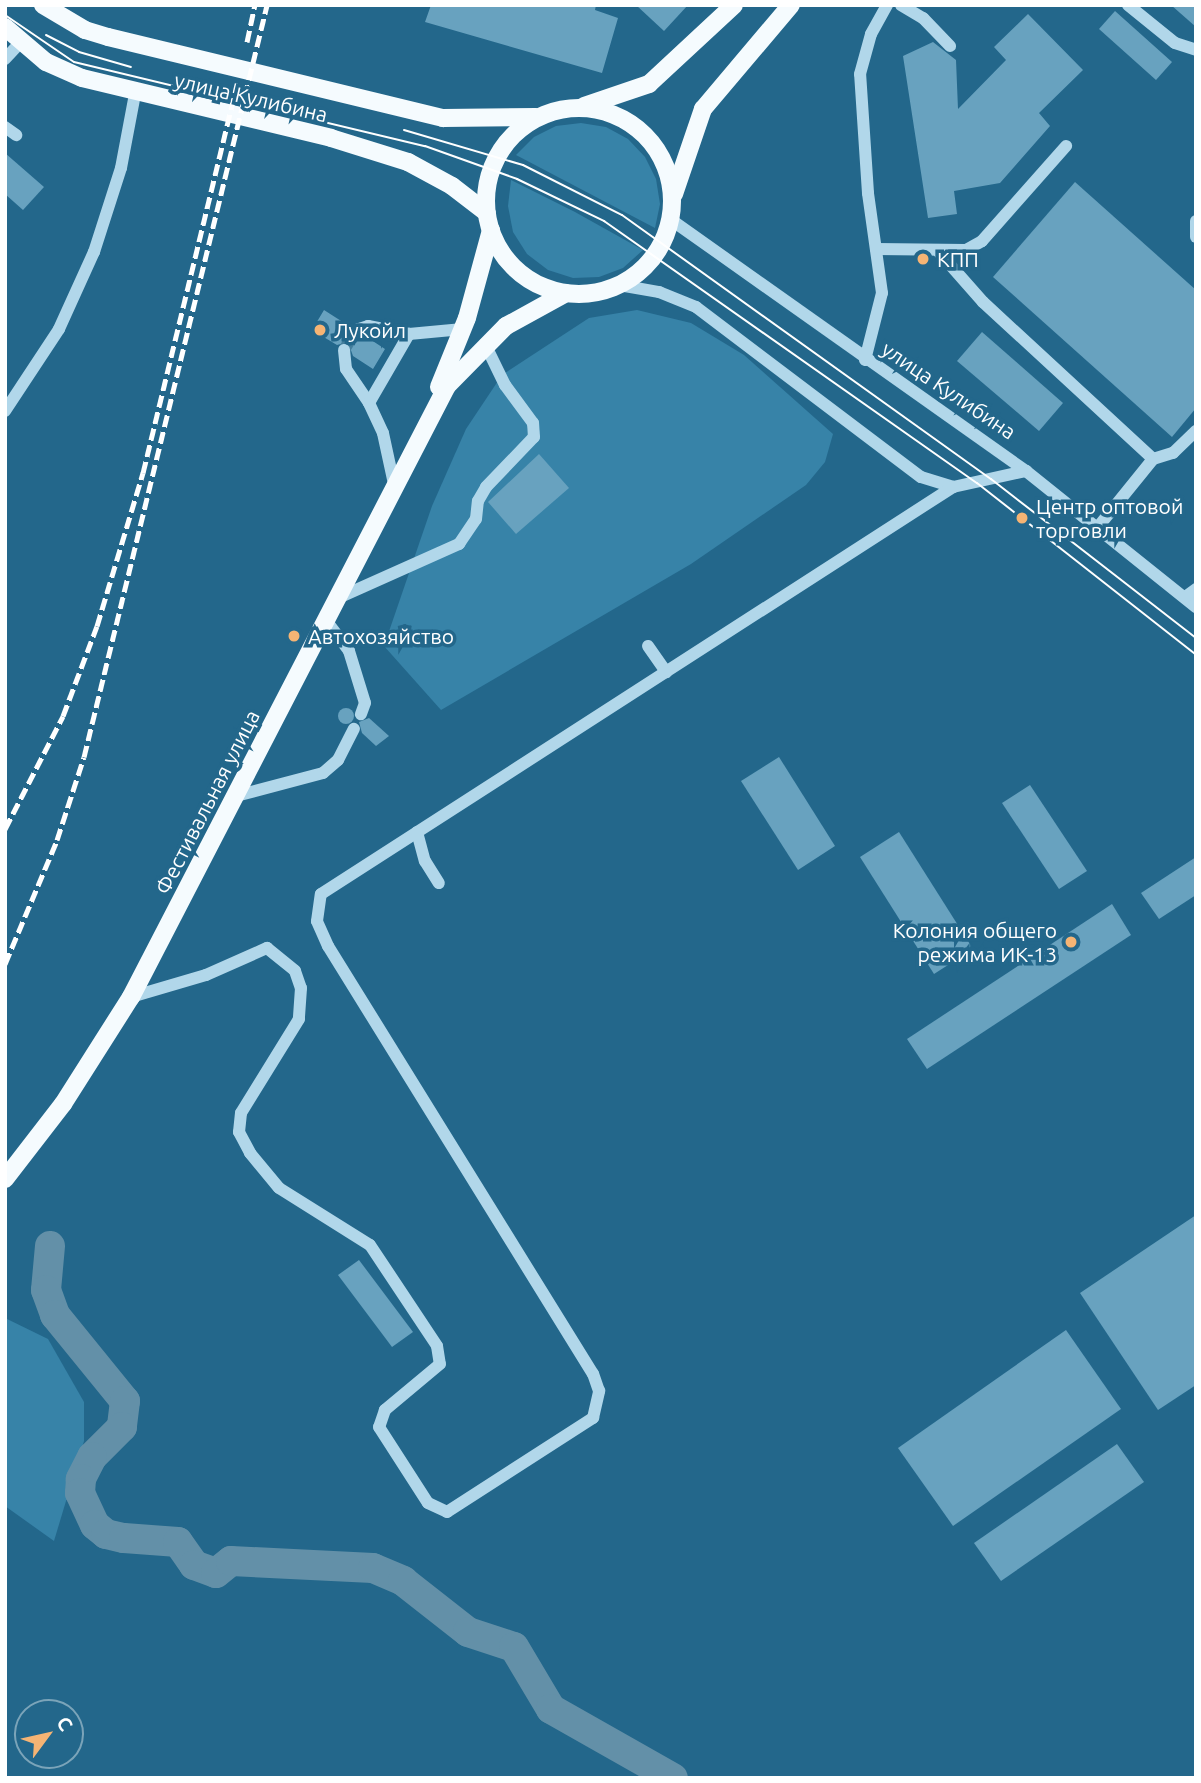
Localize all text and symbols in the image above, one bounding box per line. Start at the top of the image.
street label: улица Кулибина [172,67,330,127]
place label: КПП [937,246,979,272]
marker: КПП [915,251,931,267]
place label: Лукойл [334,317,406,343]
marker: Лукойл [312,322,328,338]
street label: улица Кулибина [877,336,1021,444]
place label: Центр оптовой торговли [1036,493,1183,543]
marker: Центр оптовой торговли [1014,510,1030,526]
place label: Автохозяйство [308,623,454,649]
marker: Автохозяйство [286,628,302,644]
street label: Фестивальная улица [150,706,264,898]
place label: Колония общего режима ИК-13 [893,917,1057,967]
marker: Колония общего режима ИК-13 [1063,934,1079,950]
north arrow [14,1699,84,1769]
text: С [52,1713,77,1735]

